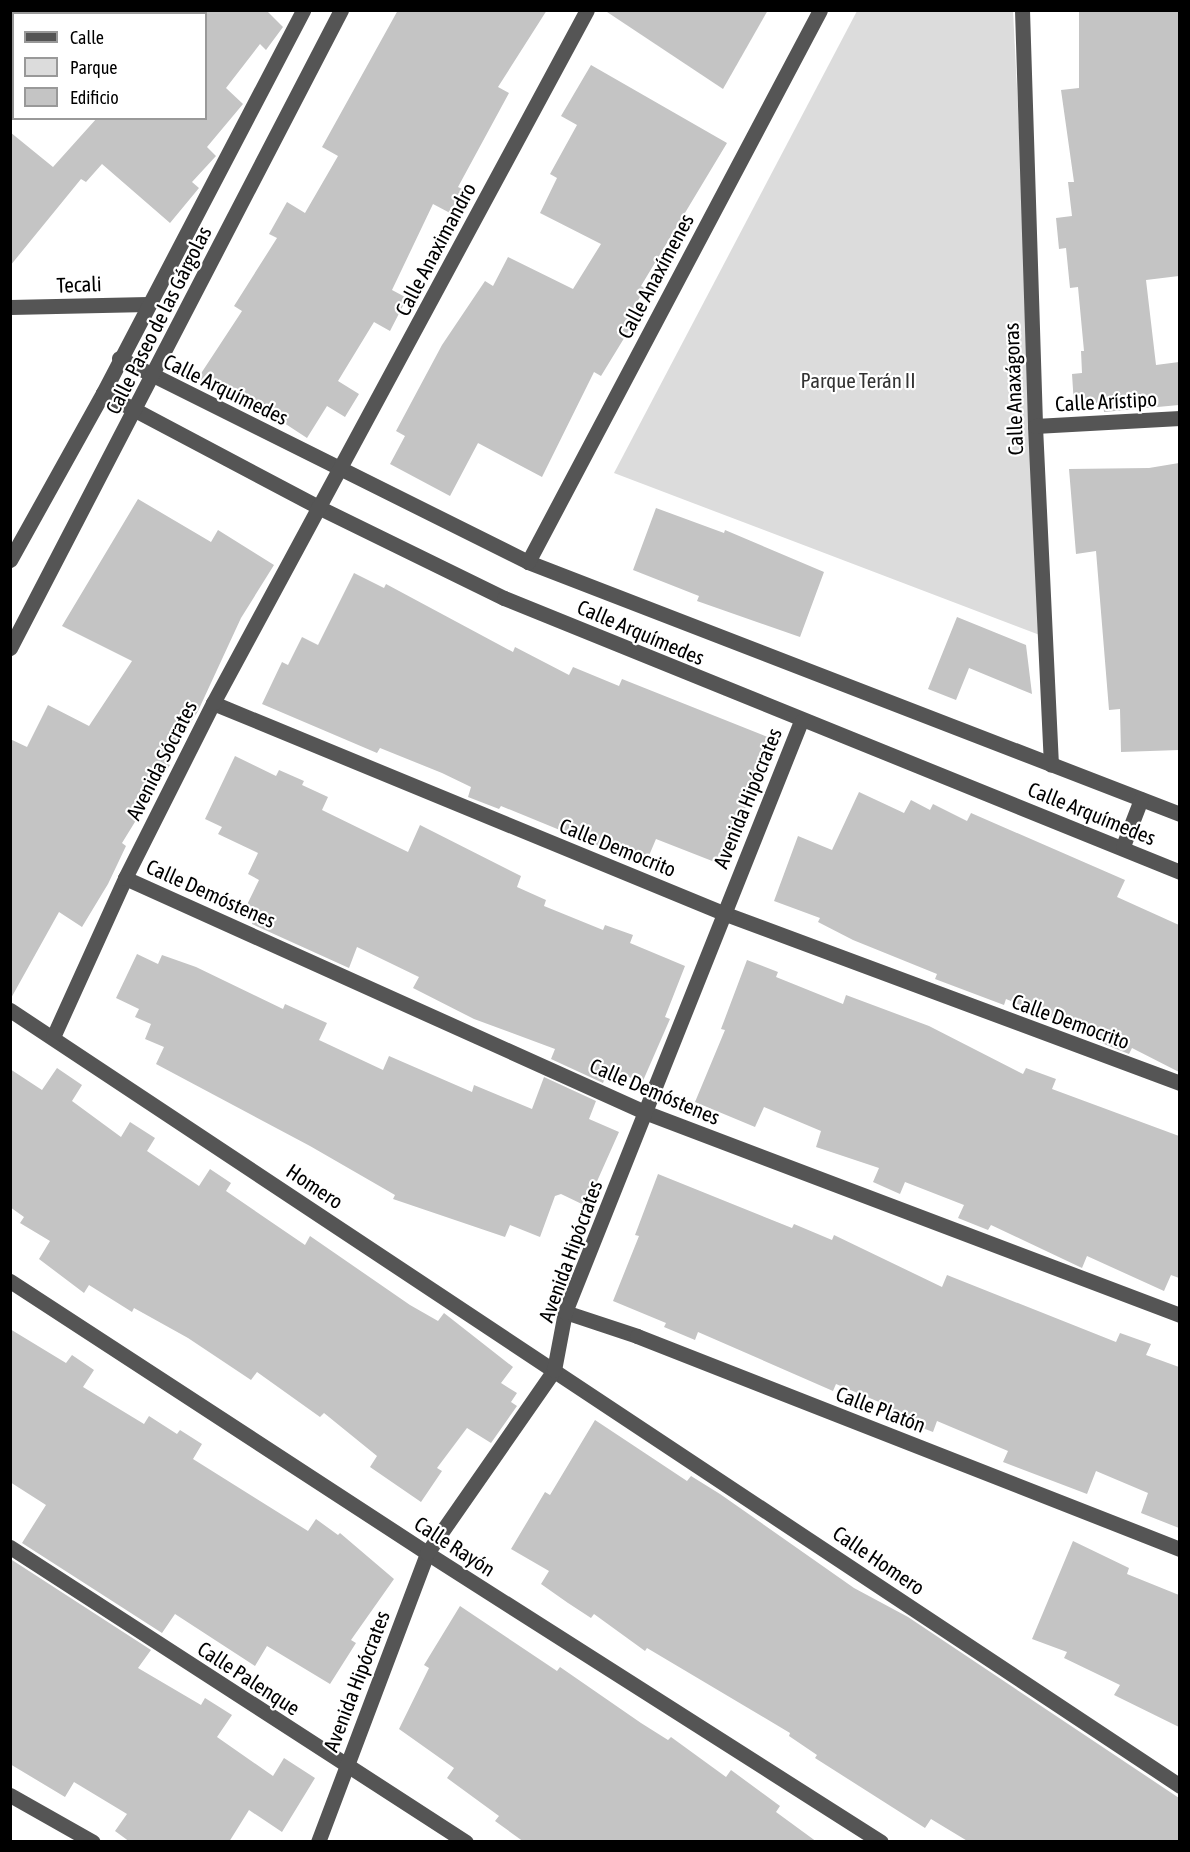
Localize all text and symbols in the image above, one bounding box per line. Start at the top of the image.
legend [12,12,207,120]
text: Calle [70,27,104,48]
text: Parque [70,57,118,78]
text: Edificio [70,87,119,108]
street label: Calle Anaximandro [389,178,481,320]
street label: Calle Anaxímenes [612,209,698,343]
street label: Calle Paseo de las Gárgolas [100,222,216,418]
street label: Tecali [56,271,102,297]
street label: Calle Anaxágoras [998,322,1028,456]
street label: Calle Arquímedes [160,348,292,430]
park label: Parque Terán II [800,367,916,393]
street label: Calle Arístipo [1054,386,1158,416]
street label: Calle Arquímedes [574,594,708,670]
street label: Avenida Sócrates [120,696,202,824]
street label: Avenida Hipócrates [707,724,787,872]
street label: Calle Arquímedes [1025,776,1159,850]
street label: Calle Democrito [556,812,680,882]
street label: Calle Demóstenes [142,853,280,933]
street label: Calle Democrito [1009,988,1133,1054]
street label: Calle Demóstenes [586,1052,724,1130]
street label: Homero [282,1158,348,1214]
street label: Avenida Hipócrates [533,1177,607,1325]
street label: Calle Platón [833,1380,929,1438]
street label: Calle Rayón [410,1511,500,1581]
street label: Calle Homero [828,1520,930,1600]
street label: Avenida Hipócrates [318,1607,394,1755]
street label: Calle Palenque [193,1636,305,1720]

